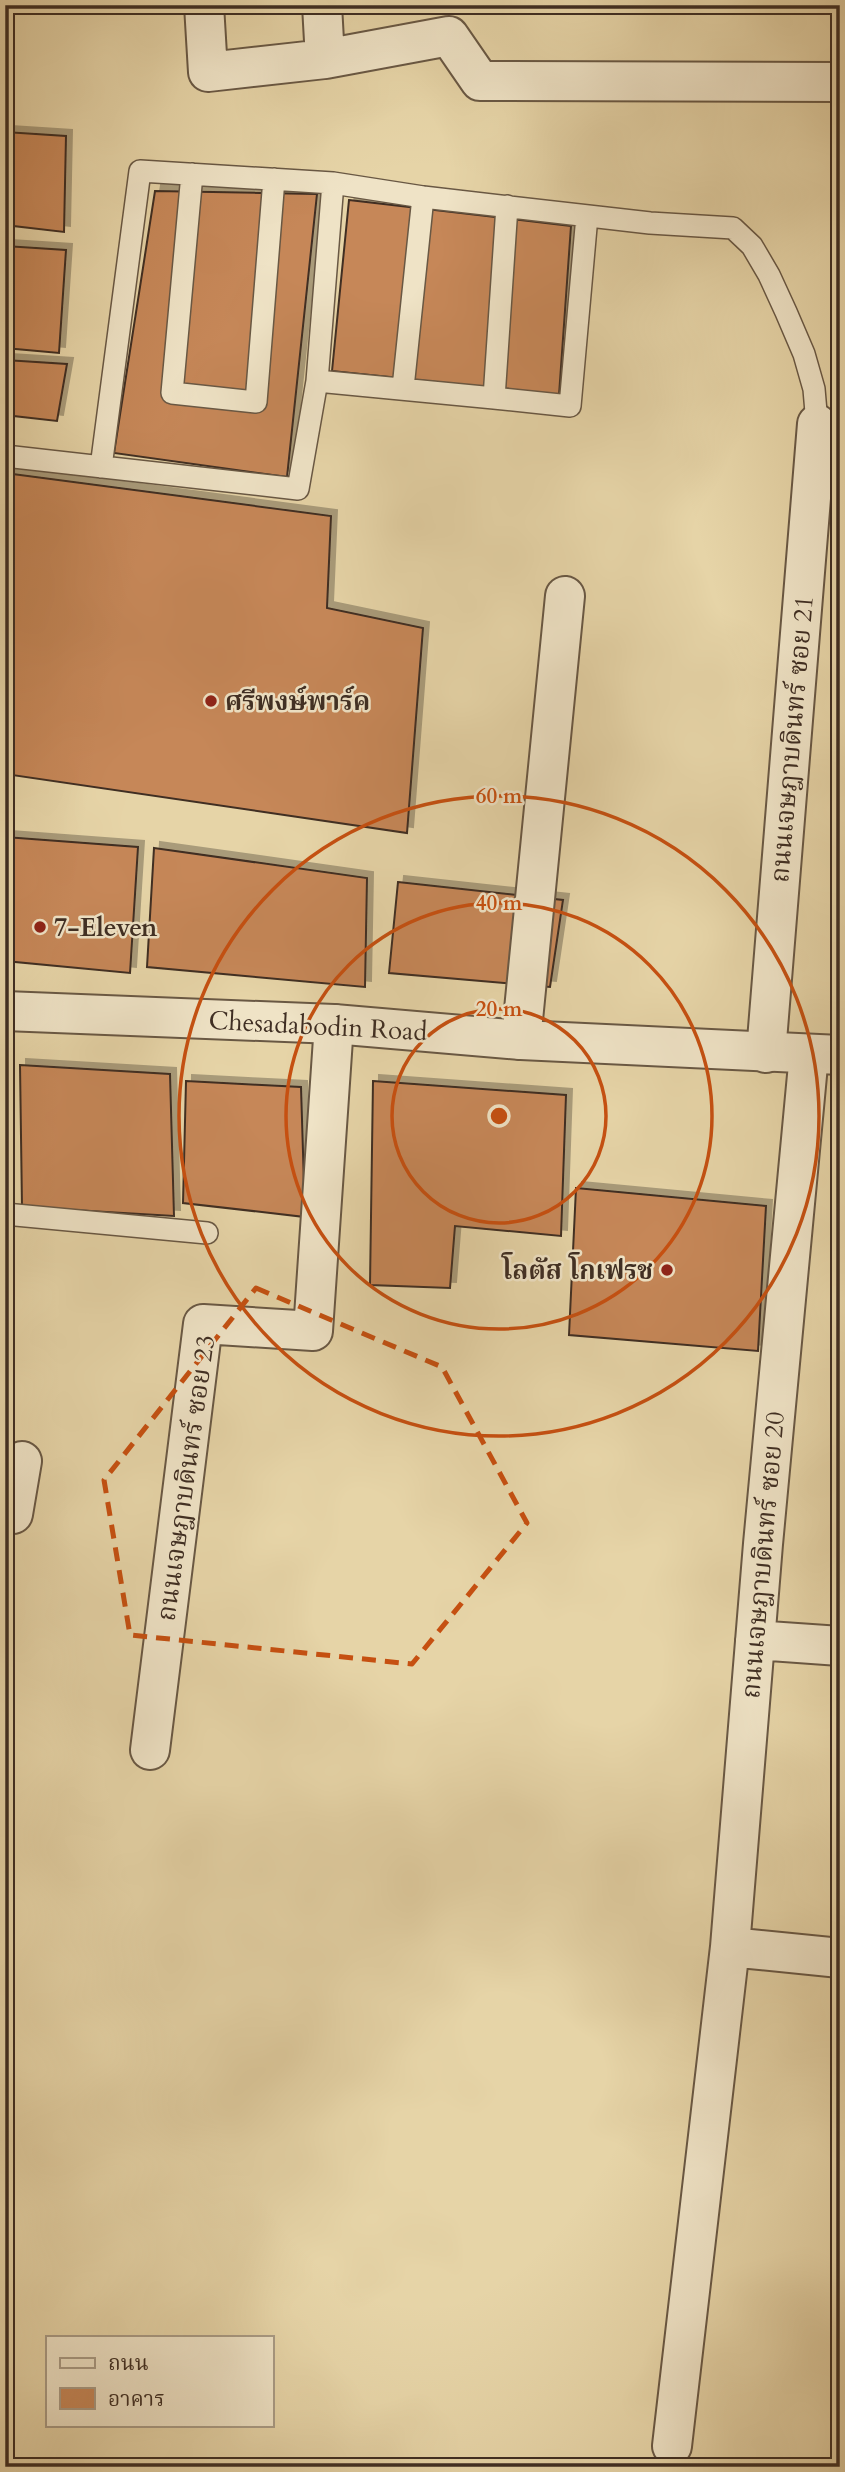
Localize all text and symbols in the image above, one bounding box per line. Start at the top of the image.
street label: ถนนเจษฎาบดินทร์ ซอย 21 [762,594,822,884]
place label: ศรีพงษ์พาร์ค [225,684,370,719]
marker: ศรีพงษ์พาร์ค [203,693,219,709]
text: 60 m [476,782,523,811]
text: 40 m [476,889,523,918]
place label: 7-Eleven [54,910,158,945]
marker: 7-Eleven [32,919,48,935]
text: 20 m [476,995,523,1024]
street label: Chesadabodin Road [208,1003,428,1049]
centre of rings [487,1104,511,1128]
place label: โลตัส โกเฟรช [501,1252,653,1288]
marker: โลตัส โกเฟรช [659,1262,675,1278]
street label: ถนนเจษฎาบดินทร์ ซอย 23 [149,1333,223,1623]
street label: ถนนเจษฎาบดินทร์ ซอย 20 [733,1410,793,1700]
legend [46,2336,273,2426]
text: ถนน [108,2349,149,2378]
text: อาคาร [108,2385,165,2414]

